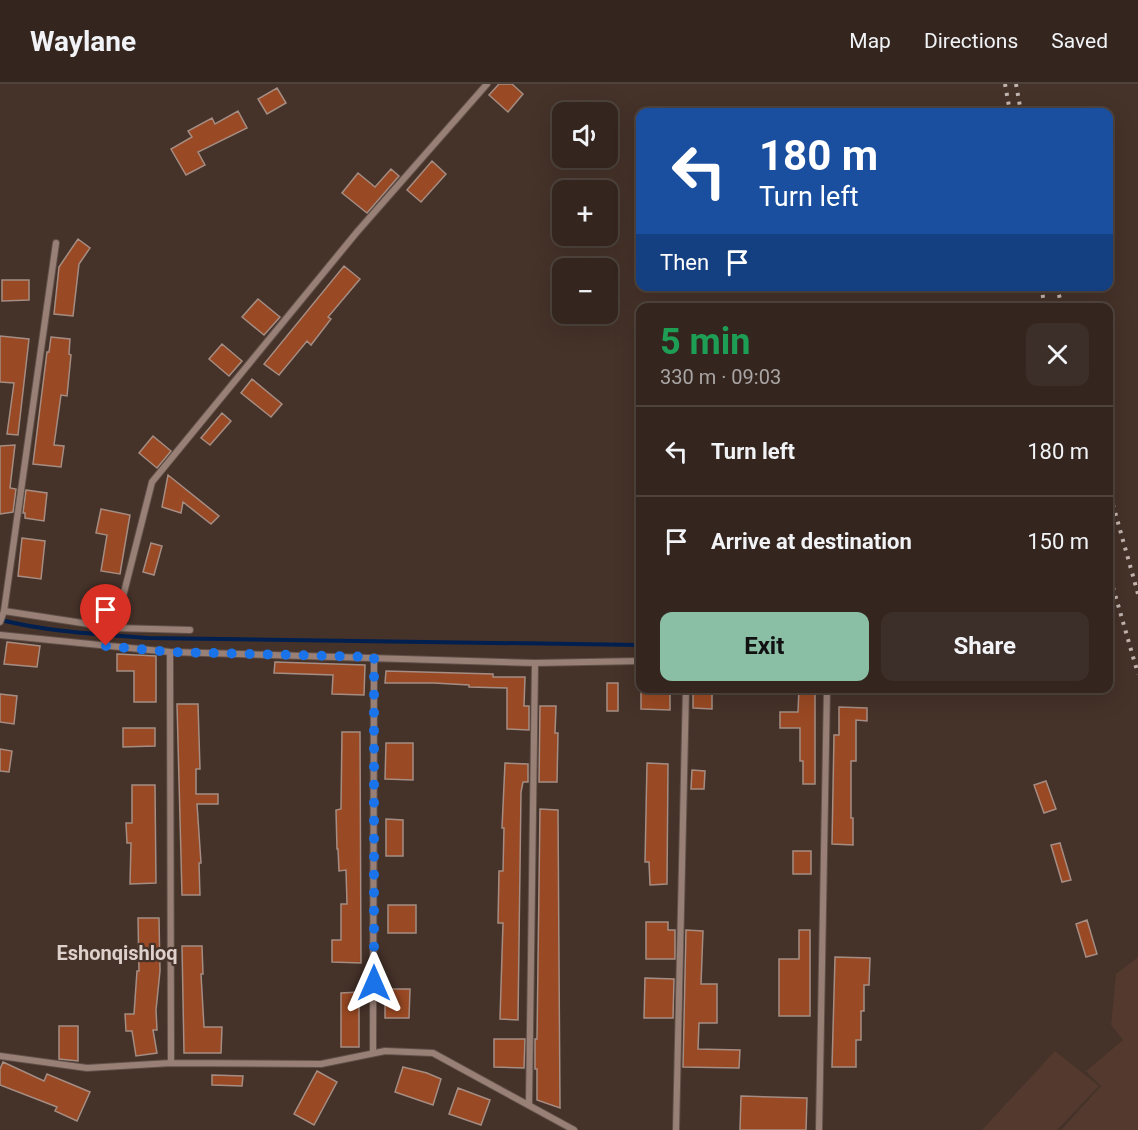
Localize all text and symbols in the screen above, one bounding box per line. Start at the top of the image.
text: Waylane [30,25,136,58]
text: Map [849,29,891,53]
text: Directions [924,29,1018,53]
text: Saved [1051,29,1108,53]
map controls [552,102,618,324]
button: sound [552,102,618,168]
text: 180 m [759,131,878,180]
icon: left [660,132,738,210]
button: + [552,180,618,246]
text: Turn left [759,181,859,213]
icon: arrive [721,246,754,279]
text: Then [660,250,709,275]
button: − [552,258,618,324]
text: 5 min [660,321,751,363]
button: close [1026,323,1089,386]
text: 330 m · 09:03 [660,365,781,389]
icon: left [660,435,693,468]
text: Turn left [711,439,795,464]
text: 180 m [1027,439,1089,464]
icon: arrive [660,525,693,558]
text: Arrive at destination [711,529,912,554]
text: 150 m [1027,529,1089,554]
pin [80,584,131,646]
icon: arrive [89,593,122,626]
button: Exit [660,612,869,681]
button: Share [881,612,1089,681]
district label: Eshonqishloq [56,941,178,965]
position arrow [342,951,406,1015]

